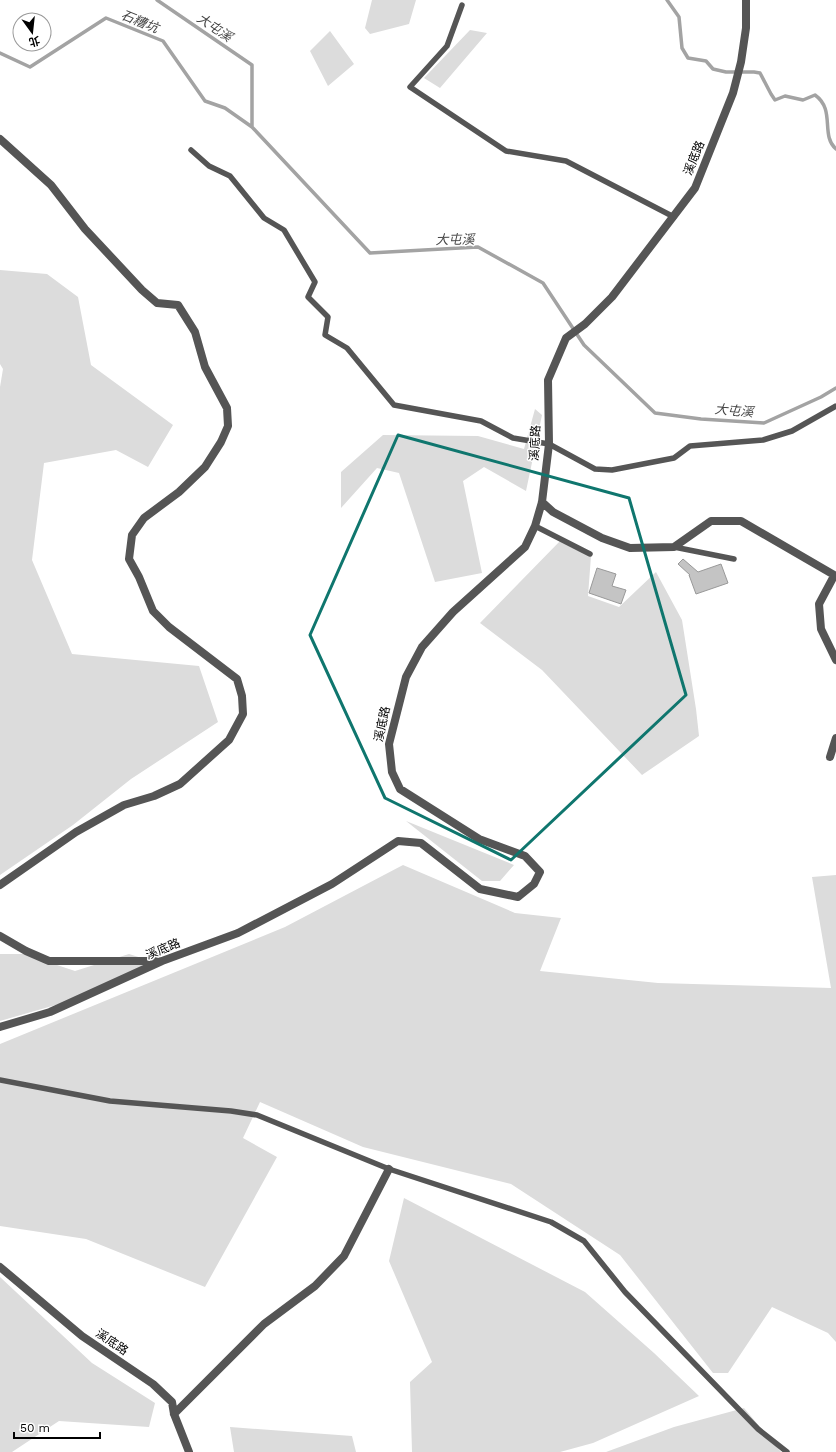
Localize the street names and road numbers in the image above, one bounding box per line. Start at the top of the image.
street label: 溪底路 [681,139,707,177]
street label: 溪底路 [527,425,543,461]
street label: 溪底路 [371,705,393,743]
street label: 溪底路 [144,936,182,962]
street label: 溪底路 [93,1326,131,1358]

